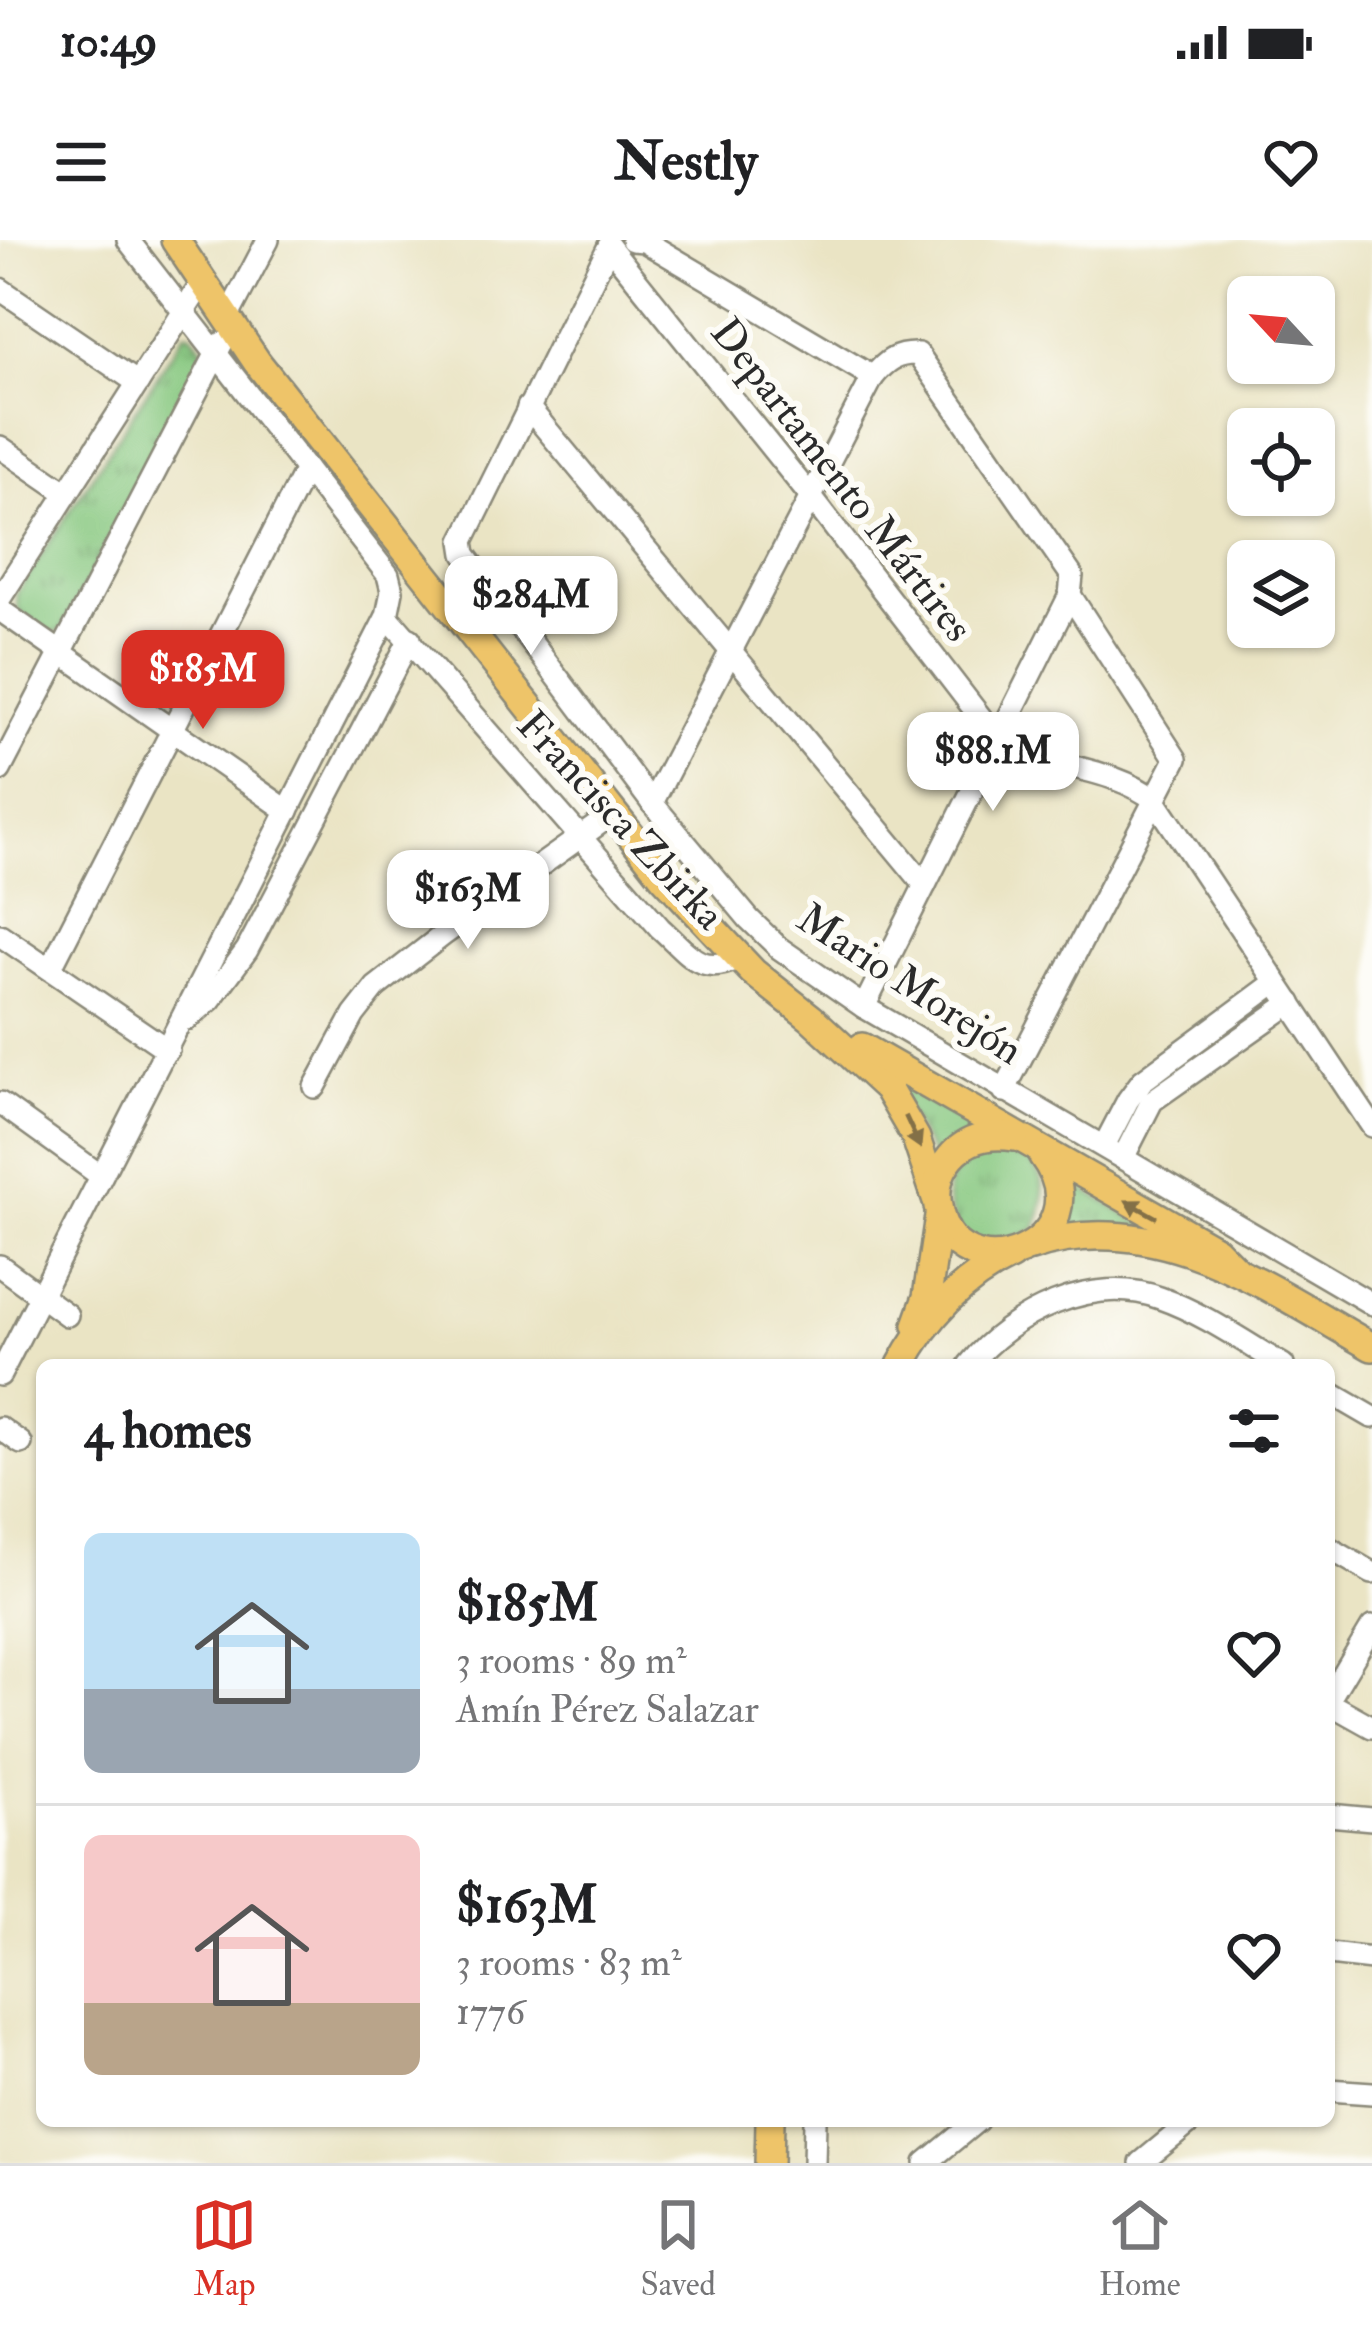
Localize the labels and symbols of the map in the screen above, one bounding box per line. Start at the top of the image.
north arrow [1227,276,1335,384]
street label: Departamento Mártires [699,308,984,652]
pin: $284M [447,556,615,658]
pin: $185M [119,630,287,732]
street label: Francisca Zbirka [506,700,736,941]
pin: $88.1M [895,712,1091,814]
pin: $163M [384,850,552,952]
street label: Mario Morejón [788,893,1032,1077]
one-way arrow [903,1115,923,1150]
one-way arrow [1124,1199,1157,1220]

